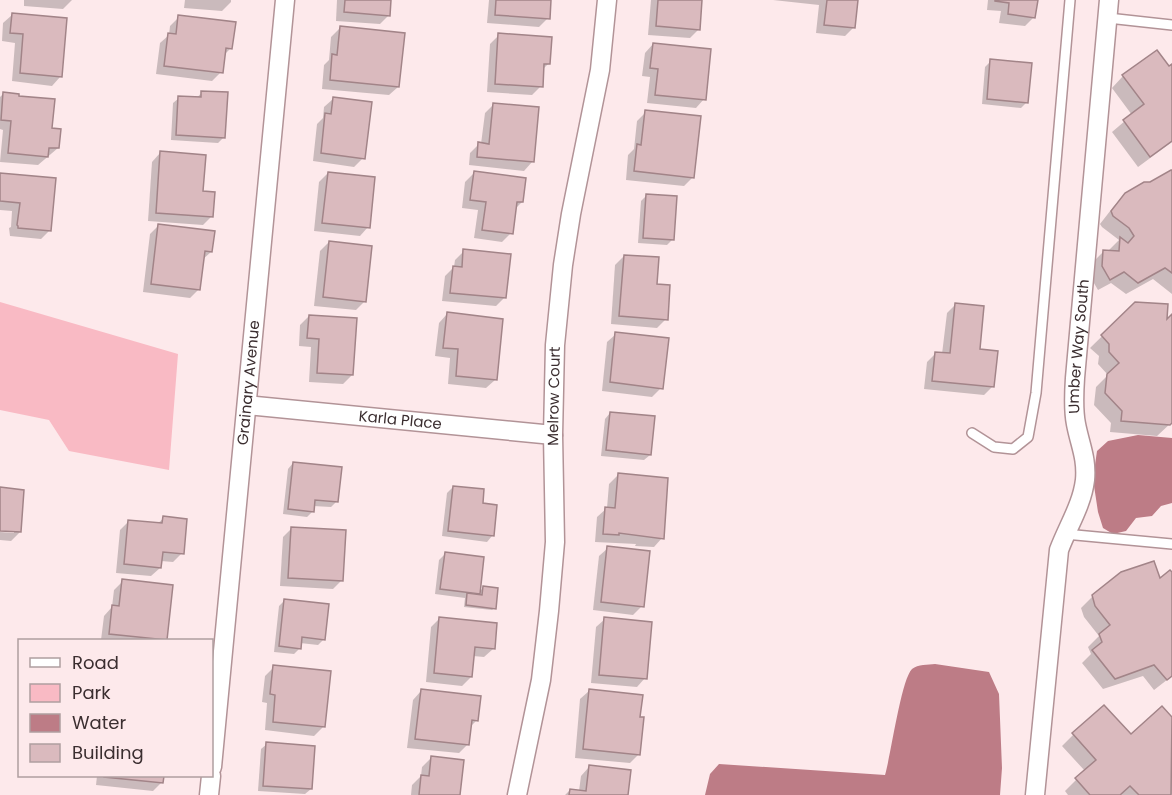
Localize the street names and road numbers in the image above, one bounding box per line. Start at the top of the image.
street label: Umber Way South [1063,278,1094,414]
street label: Grainary Avenue [232,319,264,446]
street label: Melrow Court [542,346,565,446]
street label: Karla Place [358,405,443,434]

